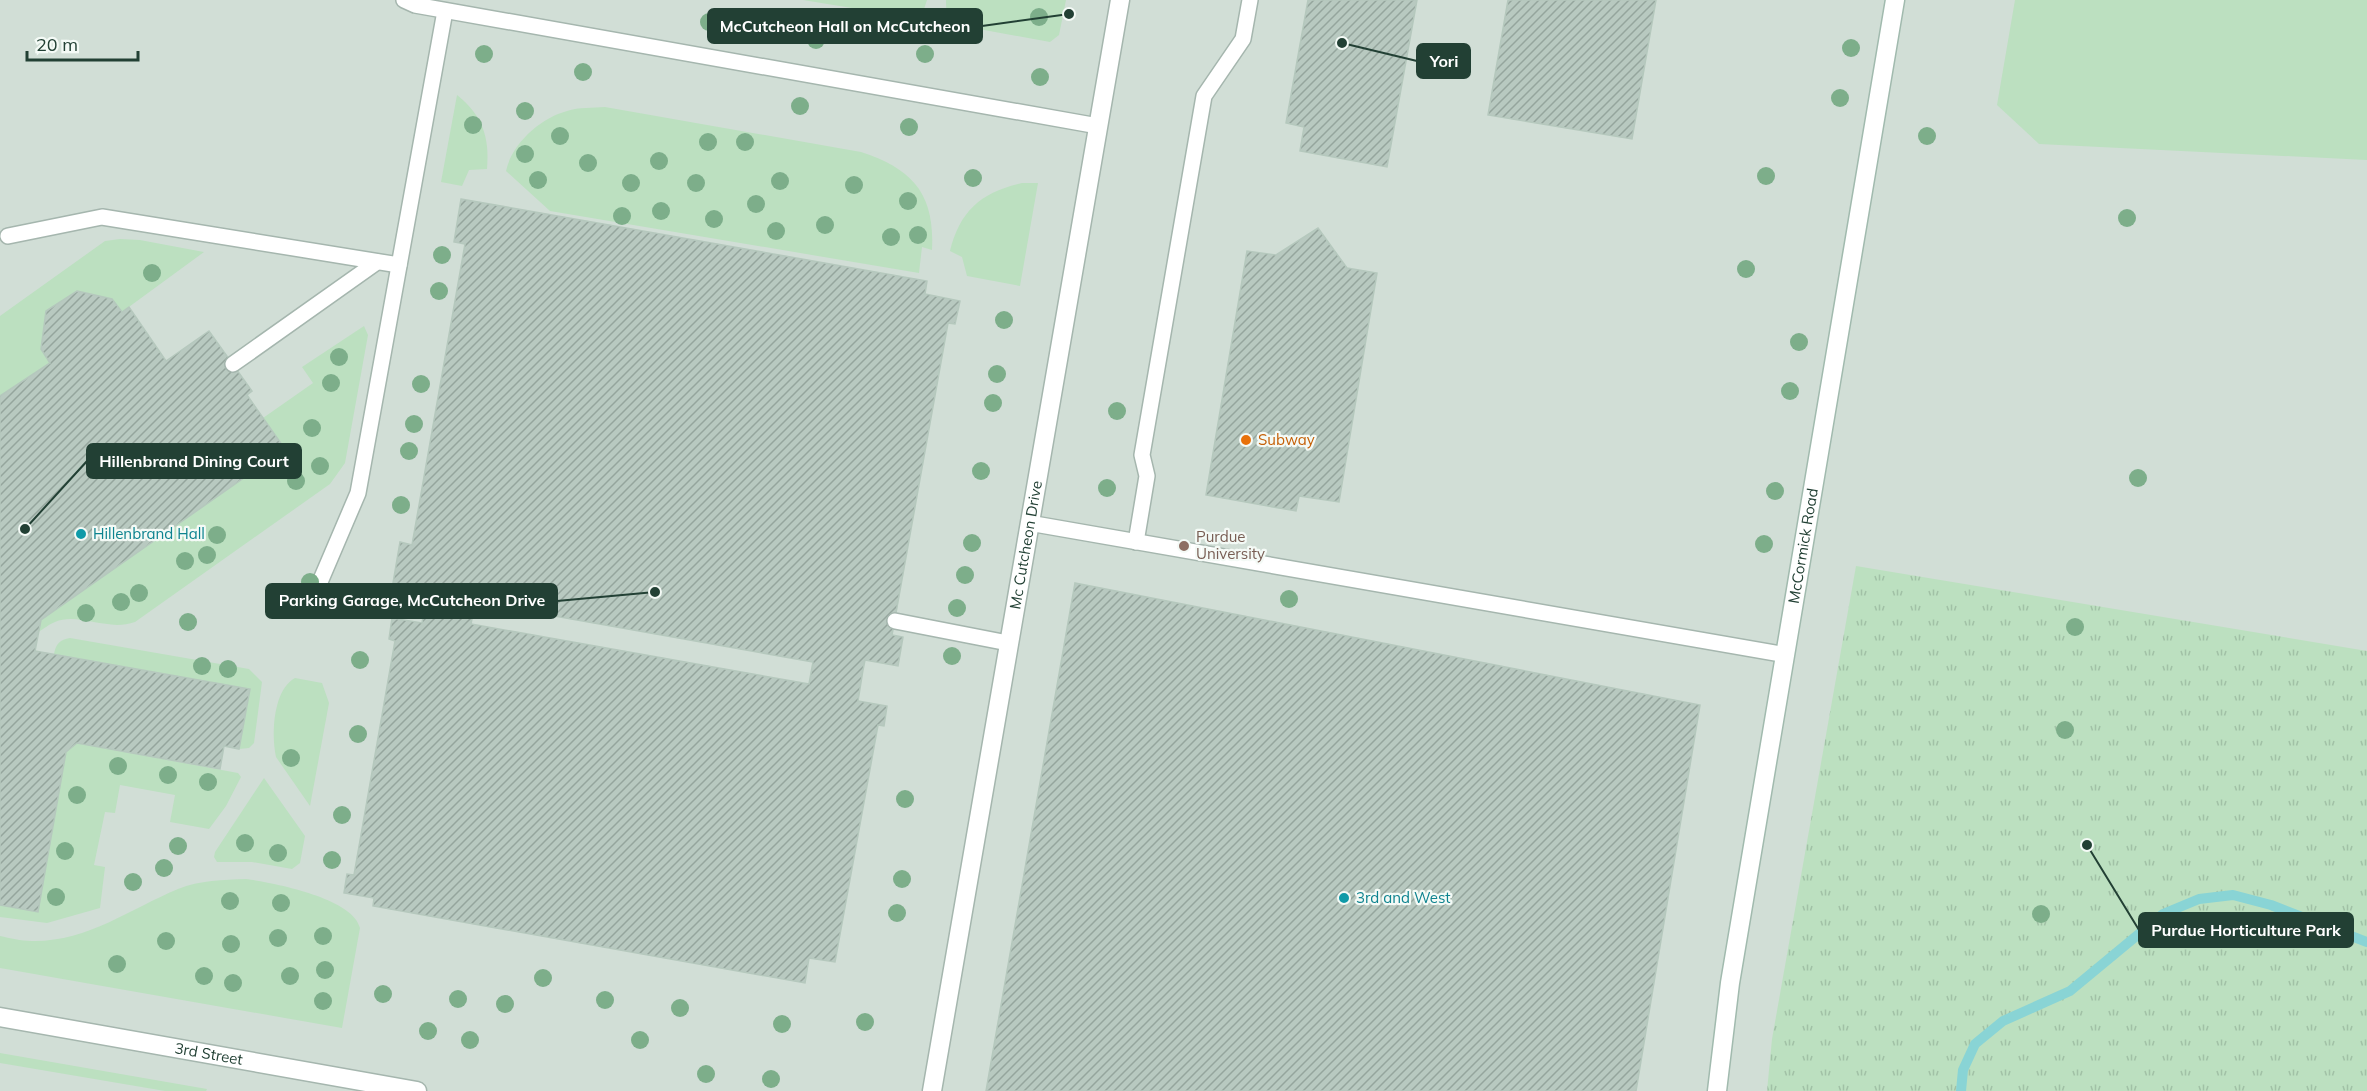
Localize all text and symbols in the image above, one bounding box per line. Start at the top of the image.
callout: McCutcheon Hall on McCutcheon [708,9,982,43]
text: McCutcheon Hall on McCutcheon [720,16,970,36]
scale bar [27,24,138,62]
text: 20 m [36,33,78,56]
callout: Yori [1417,44,1470,78]
text: Yori [1429,51,1458,71]
place label: Subway [1258,430,1315,449]
marker: Subway [1239,433,1253,447]
callout: Hillenbrand Dining Court [87,444,301,478]
text: Hillenbrand Dining Court [99,451,289,471]
street label: Mc Cutcheon Drive [1005,479,1046,611]
street label: McCormick Road [1784,487,1822,605]
place label: Hillenbrand Hall [93,524,205,543]
marker: Hillenbrand Hall [74,527,88,541]
place label: Purdue University [1196,527,1265,563]
marker: Purdue University [1177,539,1191,553]
callout: Parking Garage, McCutcheon Drive [266,584,557,618]
text: Parking Garage, McCutcheon Drive [279,590,546,610]
place label: 3rd and West [1356,888,1451,907]
marker: 3rd and West [1337,891,1351,905]
callout: Purdue Horticulture Park [2139,913,2353,947]
text: Purdue Horticulture Park [2151,920,2342,940]
street label: 3rd Street [173,1038,244,1069]

